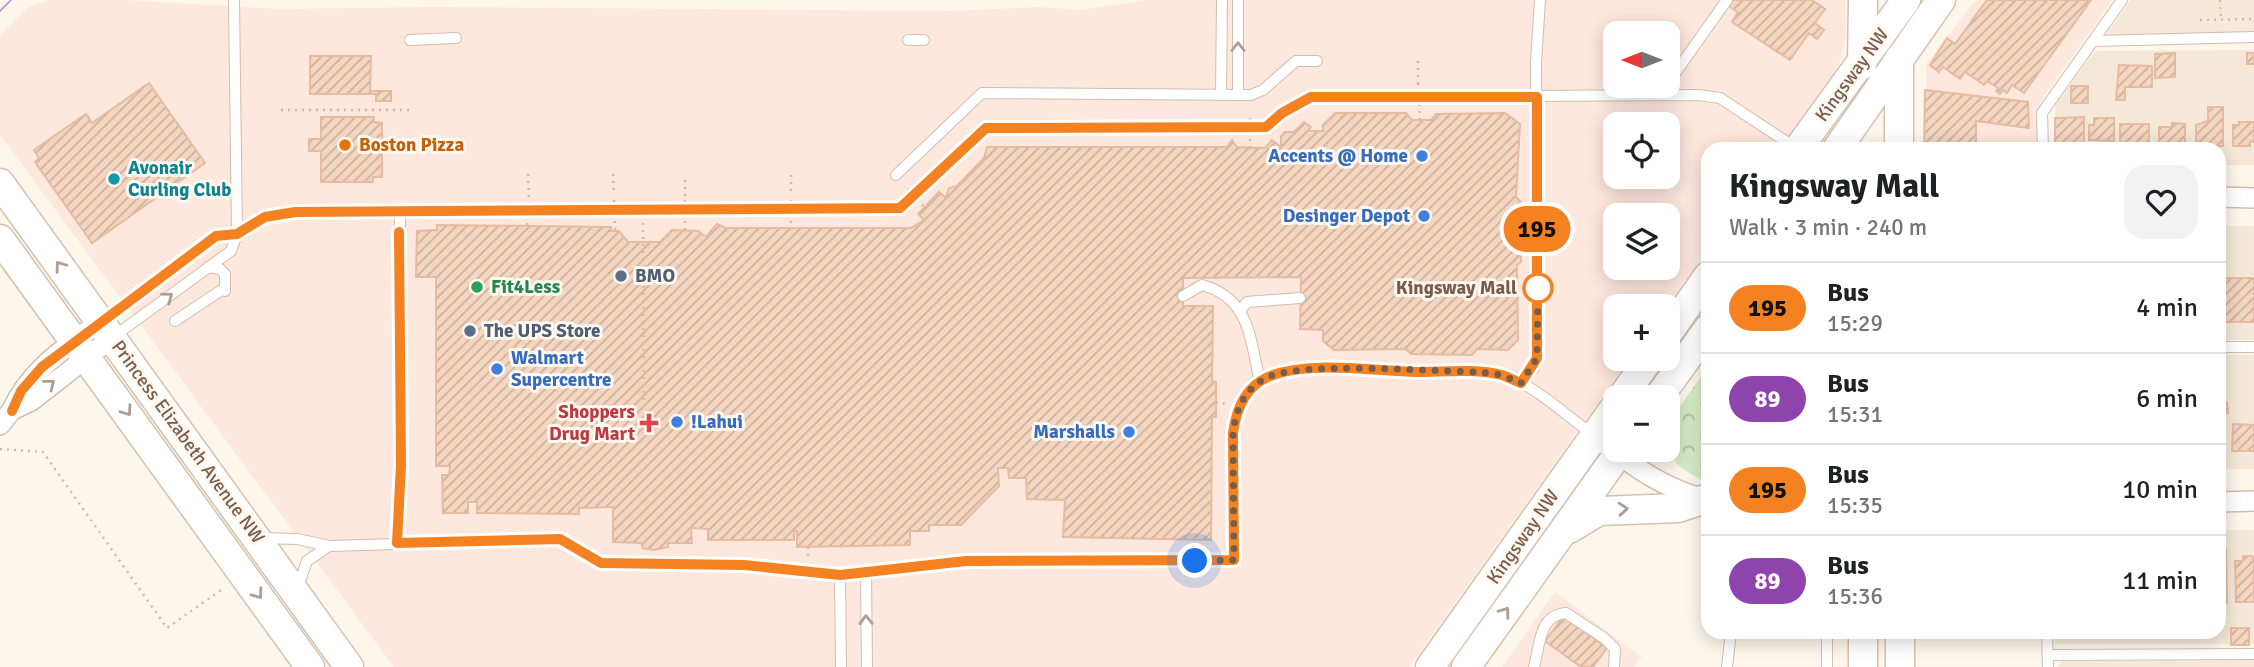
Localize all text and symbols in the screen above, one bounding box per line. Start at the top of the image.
north arrow [1603,21,1680,98]
map controls [1603,21,1680,462]
street label: Kingsway NW [1810,23,1894,127]
one-way arrow [1230,42,1246,52]
button: locate [1603,112,1680,189]
place label: Boston Pizza [359,133,464,157]
marker: Boston Pizza [337,137,353,153]
place label: Accents @ Home [1268,144,1408,168]
marker: Accents @ Home [1414,148,1430,164]
place label: Avonair Curling Club [128,156,231,202]
button: heart [2124,165,2198,239]
text: Kingsway Mall [1729,166,1939,207]
marker: Avonair Curling Club [106,171,122,187]
button: layers [1603,203,1680,280]
place label: Desinger Depot [1283,204,1410,228]
line badge: 195 [1497,206,1577,252]
marker: Desinger Depot [1416,208,1432,224]
text: Walk · 3 min · 240 m [1729,213,1927,242]
text: 195 [1518,214,1556,244]
one-way arrow [56,261,68,274]
place label: BMO [635,264,675,288]
marker: BMO [613,268,629,284]
marker: Kingsway Mall [1523,273,1553,303]
place label: Fit4Less [491,275,560,299]
place label: Kingsway Mall [1396,276,1517,300]
text: Bus [1827,277,1869,309]
marker: Fit4Less [469,279,485,295]
one-way arrow [160,292,173,305]
text: 4 min [2136,292,2198,324]
text: 195 [1748,293,1787,323]
button: + [1603,294,1680,371]
text: 15:29 [1827,309,1883,338]
place label: The UPS Store [484,319,601,343]
marker: The UPS Store [462,323,478,339]
street label: Princess Elizabeth Avenue NW [106,336,270,548]
place label: Walmart Supercentre [511,346,611,392]
marker: Walmart Supercentre [489,361,505,377]
text: Bus [1827,368,1869,400]
one-way arrow [41,380,54,392]
text: 6 min [2136,383,2198,415]
text: 89 [1755,384,1780,414]
button: − [1603,385,1680,462]
place label: Shoppers Drug Mart [549,400,635,446]
text: 15:31 [1827,400,1883,429]
one-way arrow [119,403,131,416]
place label: !Lahui [691,410,743,434]
marker: !Lahui [669,414,685,430]
marker: Shoppers Drug Mart [641,415,657,431]
place label: Marshalls [1033,420,1115,444]
marker: Marshalls [1121,424,1137,440]
text: Bus [1827,459,1869,491]
text: 10 min [2122,474,2198,506]
text: 195 [1748,475,1787,505]
street label: Kingsway NW [1482,485,1564,589]
text: 15:35 [1827,491,1883,520]
one-way arrow [1618,502,1629,517]
your location [1177,543,1212,578]
text: Bus [1827,550,1869,582]
text: 11 min [2122,565,2198,597]
text: 89 [1755,566,1780,596]
text: 15:36 [1827,582,1883,611]
one-way arrow [250,586,262,599]
one-way arrow [1497,607,1509,619]
one-way arrow [858,614,874,624]

